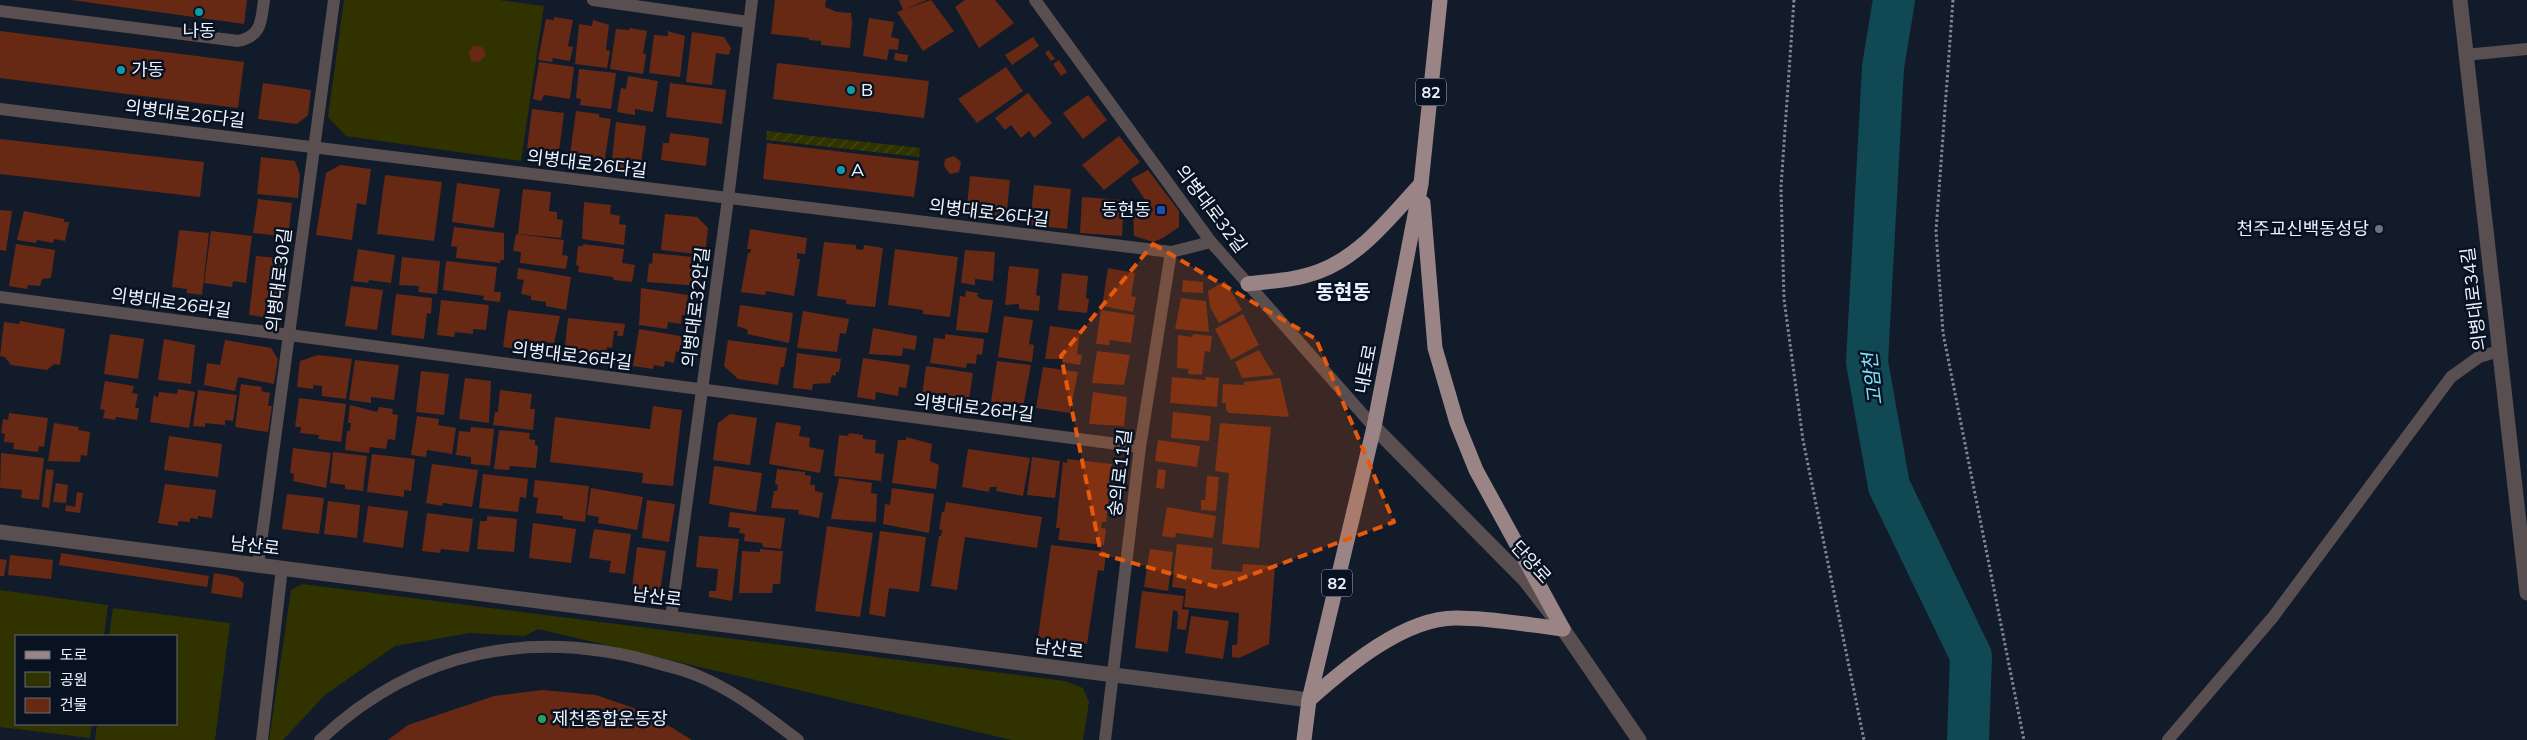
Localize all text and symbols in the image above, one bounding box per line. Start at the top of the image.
marker: 나동 [193,6,205,18]
place label: 나동 [182,19,216,42]
place label: 가동 [131,58,164,81]
marker: 가동 [115,64,127,76]
place label: B [861,78,873,101]
road number: 82 [1416,78,1446,105]
marker: B [845,84,857,96]
street label: 의병대로26다길 [124,95,246,132]
street label: 의병대로26다길 [526,145,648,182]
place label: A [851,158,864,181]
street label: 의병대로32길 [1171,160,1252,257]
marker: A [835,164,847,176]
street label: 의병대로26다길 [928,194,1050,231]
place label: 동현동 [1101,198,1151,221]
marker: 동현동 [1155,204,1167,216]
place label: 천주교신백동성당 [2237,217,2369,240]
marker: 천주교신백동성당 [2373,223,2385,235]
street label: 의병대로30길 [261,227,296,333]
street label: 의병대로32안길 [677,246,714,368]
street label: 의병대로34길 [2456,246,2491,352]
district label: 동현동 [1315,279,1371,304]
street label: 의병대로26라길 [110,283,233,322]
street label: 의병대로26라길 [511,337,633,374]
street label: 내토로 [1349,342,1382,395]
water label: 고암천 [1857,350,1887,406]
street label: 의병대로26라길 [913,389,1035,426]
street label: 숭의로11길 [1103,428,1136,518]
street label: 남산로 [229,531,281,560]
street label: 단양로 [1506,536,1557,588]
road number: 82 [1322,570,1352,596]
street label: 남산로 [631,582,683,611]
street label: 남산로 [1033,634,1085,663]
legend [15,635,178,725]
text: 도로 [60,645,88,664]
text: 공원 [60,670,88,689]
text: 건물 [60,695,88,714]
place label: 제천종합운동장 [552,707,668,730]
marker: 제천종합운동장 [536,713,548,725]

